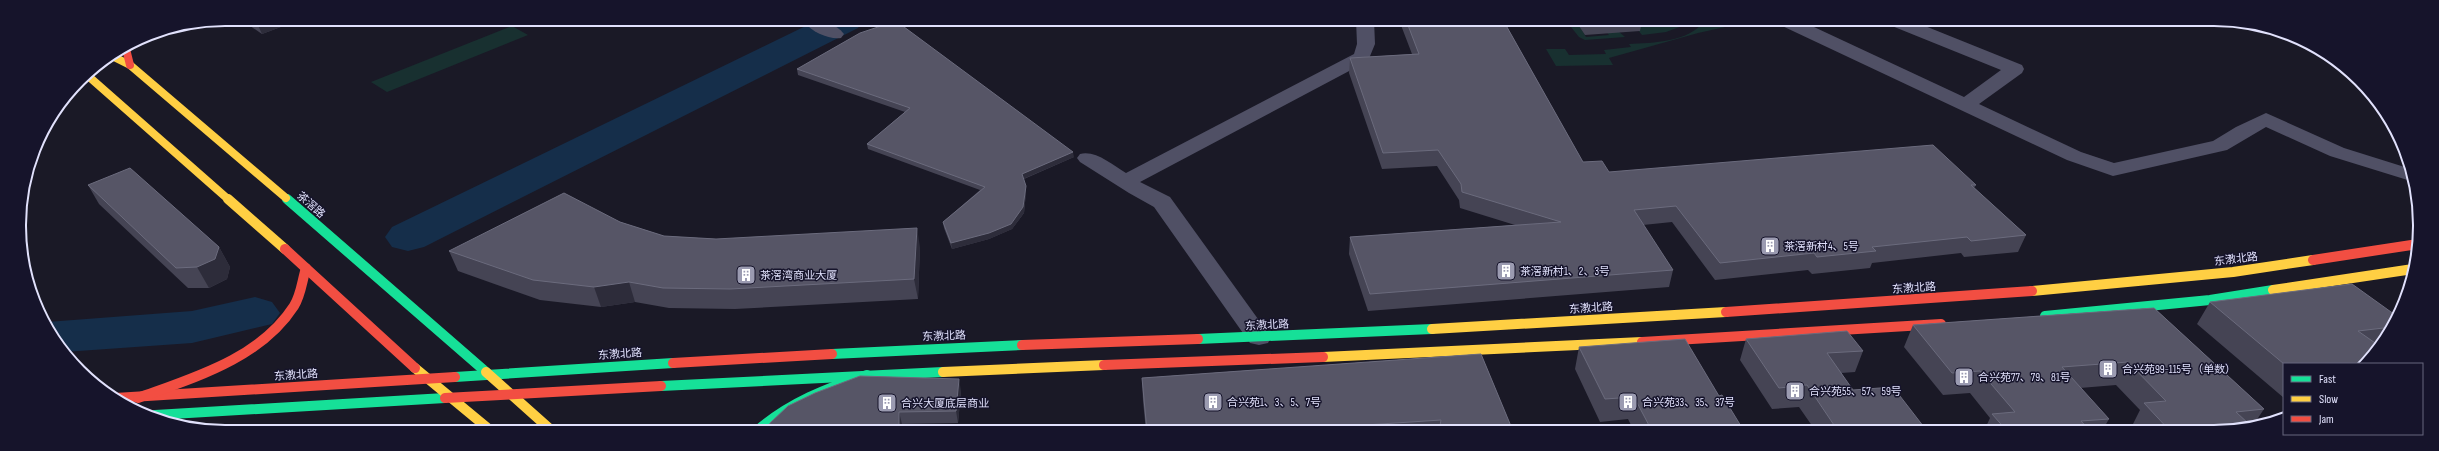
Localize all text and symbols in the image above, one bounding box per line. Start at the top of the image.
street label: 茶滘路 [294,189,328,221]
building icon: 茶滘新村4、5号 [1759,235,1781,257]
place label: 茶滘新村4、5号 [1784,240,1859,253]
street label: 东漖北路 [2213,250,2259,268]
building icon: 茶滘新村1、2、3号 [1495,260,1517,282]
building icon: 茶滘湾商业大厦 [735,264,757,286]
place label: 茶滘新村1、2、3号 [1520,265,1610,278]
place label: 茶滘湾商业大厦 [760,269,837,282]
street label: 东漖北路 [1892,280,1936,296]
street label: 东漖北路 [1569,300,1613,316]
street label: 东漖北路 [1245,317,1289,333]
street label: 东漖北路 [922,329,966,343]
street label: 东漖北路 [598,346,642,362]
building icon: 合兴苑99-115号（单数） [2097,358,2119,380]
place label: 合兴苑99-115号（单数） [2122,363,2236,376]
legend [2283,363,2423,435]
building icon: 合兴苑77、79、81号 [1953,366,1975,388]
street label: 东漖北路 [274,367,318,383]
place label: 合兴苑77、79、81号 [1978,371,2071,384]
text: Fast [2319,372,2336,387]
building icon: 合兴苑55、57、59号 [1784,380,1806,402]
place label: 合兴苑55、57、59号 [1809,385,1902,398]
building icon: 合兴苑1、3、5、7号 [1202,391,1224,413]
building icon: 合兴苑33、35、37号 [1617,391,1639,413]
building icon: 合兴大厦底层商业 [876,392,898,414]
text: Slow [2319,392,2338,407]
place label: 合兴苑1、3、5、7号 [1227,396,1321,409]
place label: 合兴苑33、35、37号 [1642,396,1735,409]
place label: 合兴大厦底层商业 [901,397,989,410]
text: Jam [2318,412,2334,427]

